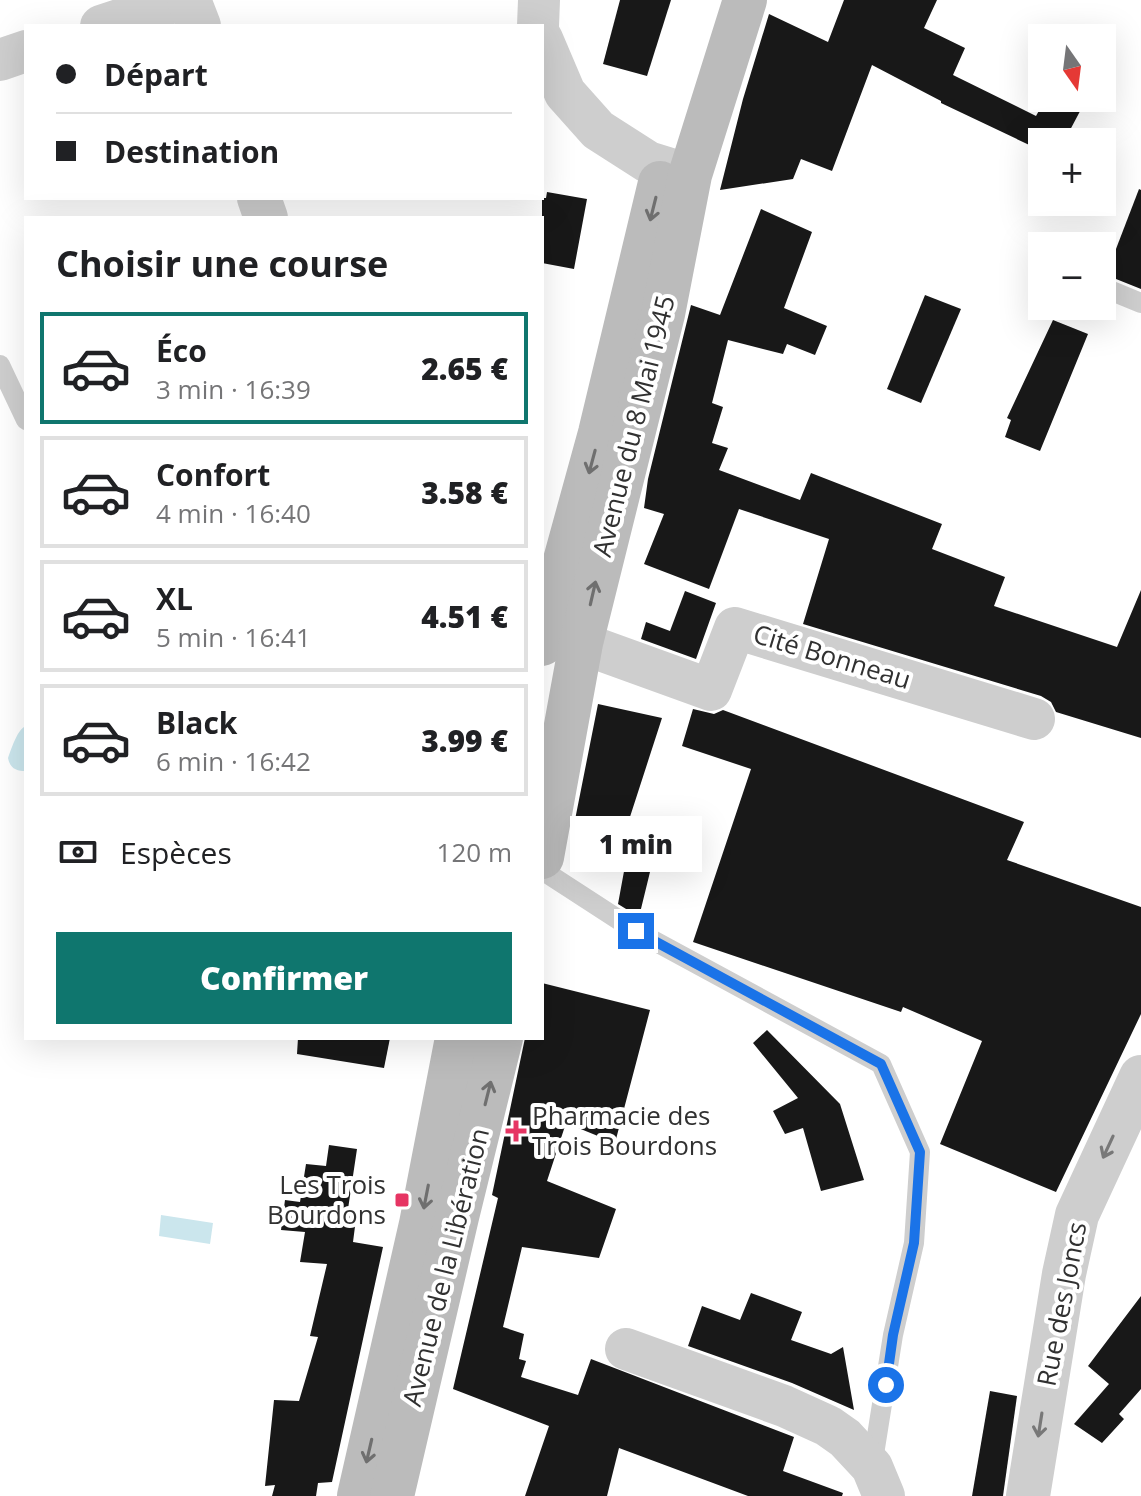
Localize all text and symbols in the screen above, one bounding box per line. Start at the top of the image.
north arrow [1028,24,1116,112]
map controls [1028,24,1116,320]
text: Départ [104,54,208,95]
button: + [1028,128,1116,216]
text: Destination [104,131,279,172]
one-way arrow [645,196,660,222]
button: − [1028,232,1116,320]
text: Choisir une course [56,239,388,288]
street label: Avenue du 8 Mai 1945 [583,291,683,560]
text: Éco [156,330,207,371]
icon: car [60,332,132,404]
text: 2.65 € [421,348,508,389]
text: 3 min · 16:39 [156,371,311,407]
one-way arrow [583,448,598,474]
text: Confort [156,454,270,495]
icon: car [60,456,132,528]
text: 3.58 € [421,472,508,513]
text: 4 min · 16:40 [156,495,311,531]
text: XL [156,578,193,619]
icon: car [60,580,132,652]
one-way arrow [586,581,601,607]
text: 4.51 € [421,596,508,637]
street label: Cité Bonneau [749,615,915,697]
text: 5 min · 16:41 [156,619,311,655]
text: Black [156,702,237,743]
icon: car [60,704,132,776]
text: 3.99 € [421,720,508,761]
text: 6 min · 16:42 [156,743,311,779]
callout: 1 min [570,815,702,871]
text: 1 min [599,826,673,862]
icon: cash [56,830,100,874]
text: Espèces [120,832,232,873]
text: 120 m [437,834,512,870]
route end [618,913,654,949]
button: Confirmer [56,932,512,1024]
one-way arrow [481,1081,496,1107]
place label: Pharmacie des Trois Bourdons [532,1097,717,1163]
marker: Pharmacie des Trois Bourdons [507,1122,525,1140]
street label: Avenue de la Libération [393,1124,497,1410]
one-way arrow [1100,1135,1115,1159]
place label: Les Trois Bourdons [267,1166,386,1232]
one-way arrow [418,1184,433,1209]
marker: Les Trois Bourdons [393,1191,411,1209]
street label: Rue des Joncs [1027,1219,1095,1389]
route start [868,1367,904,1403]
one-way arrow [1031,1412,1046,1437]
one-way arrow [361,1437,376,1463]

